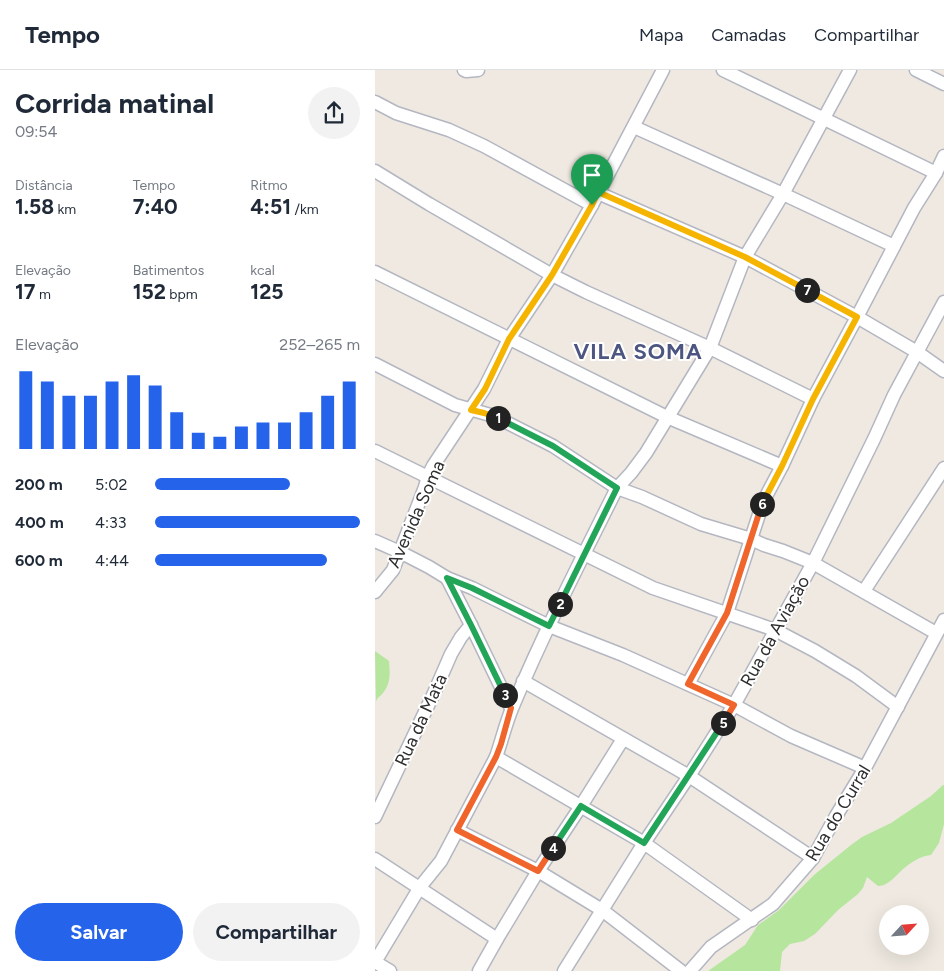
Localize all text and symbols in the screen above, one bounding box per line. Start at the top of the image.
text: Tempo [25,20,100,49]
text: Mapa [639,24,683,46]
text: Camadas [711,24,786,46]
text: Compartilhar [814,24,919,46]
text: Corrida matinal [15,86,214,120]
button: share [308,87,360,139]
text: 09:54 [15,122,58,141]
pin [571,154,613,205]
icon: arrive [578,161,606,189]
text: Distância [15,177,73,194]
text: Tempo [133,177,175,194]
text: Ritmo [250,177,288,194]
text: 1.58 [15,194,54,219]
text: 7:40 [133,194,178,219]
text: 4:51 [250,194,291,219]
text: km [54,201,76,218]
text: /km [291,201,319,218]
text: Elevação [15,262,71,279]
text: Batimentos [133,262,204,279]
text: kcal [250,262,275,279]
pin: 7 [795,278,819,302]
text: 17 [15,279,36,304]
text: 152 [133,279,166,304]
text: 125 [250,279,284,304]
text: 7 [804,282,811,299]
text: m [36,286,51,303]
text: bpm [166,286,198,303]
text: Elevação [15,335,79,354]
text: 252–265 m [279,335,360,354]
district label: VILA SOMA [573,338,703,365]
pin: 1 [485,406,511,430]
text: 1 [496,410,501,427]
street label: Avenida Soma [382,457,450,571]
text: 200 m [15,475,63,494]
text: 5:02 [95,475,127,494]
pin: 6 [749,492,775,516]
text: 6 [758,496,767,513]
text: 400 m [15,513,64,532]
text: 4:33 [95,513,126,532]
text: 600 m [15,551,63,570]
text: 4:44 [95,551,129,570]
street label: Rua da Aviação [736,572,814,690]
pin: 2 [547,592,573,616]
text: 2 [556,596,565,613]
street label: Rua da Mata [390,670,452,770]
pin: 3 [493,682,517,708]
text: 3 [502,687,509,704]
pin: 5 [711,710,735,736]
text: 5 [719,715,728,732]
street label: Rua do Curral [801,761,875,865]
pin: 4 [541,836,565,860]
text: 4 [549,840,558,857]
button: Salvar [15,903,183,961]
button: Compartilhar [193,903,360,961]
north arrow [879,905,929,955]
map controls [879,905,929,955]

